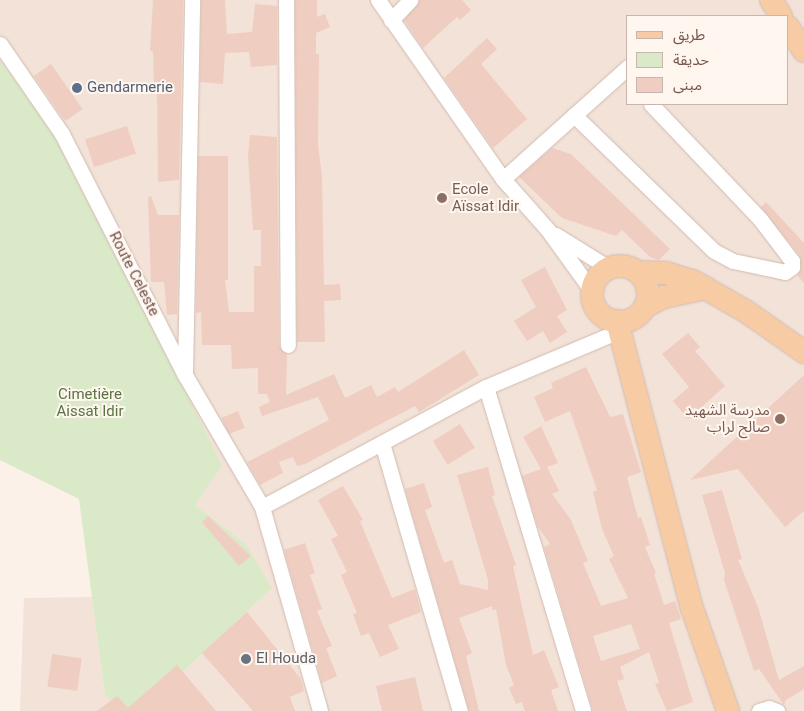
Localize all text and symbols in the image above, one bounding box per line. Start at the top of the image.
legend [626,15,789,105]
text: طريق [673,26,705,44]
text: حديقة [673,51,709,69]
text: مبنى [673,76,702,94]
place label: Gendarmerie [87,79,173,97]
marker: Gendarmerie [71,82,83,94]
place label: Ecole Aïssat Idir [452,180,519,215]
marker: Ecole Aïssat Idir [436,192,448,204]
street label: Route Celeste [105,229,163,319]
park label: Cimetière Aissat Idir [57,385,123,420]
place label: مدرسة الشهيد صالح لراب [685,401,770,436]
marker: مدرسة الشهيد صالح لراب [774,413,786,425]
place label: El Houda [256,650,316,668]
marker: El Houda [240,653,252,665]

